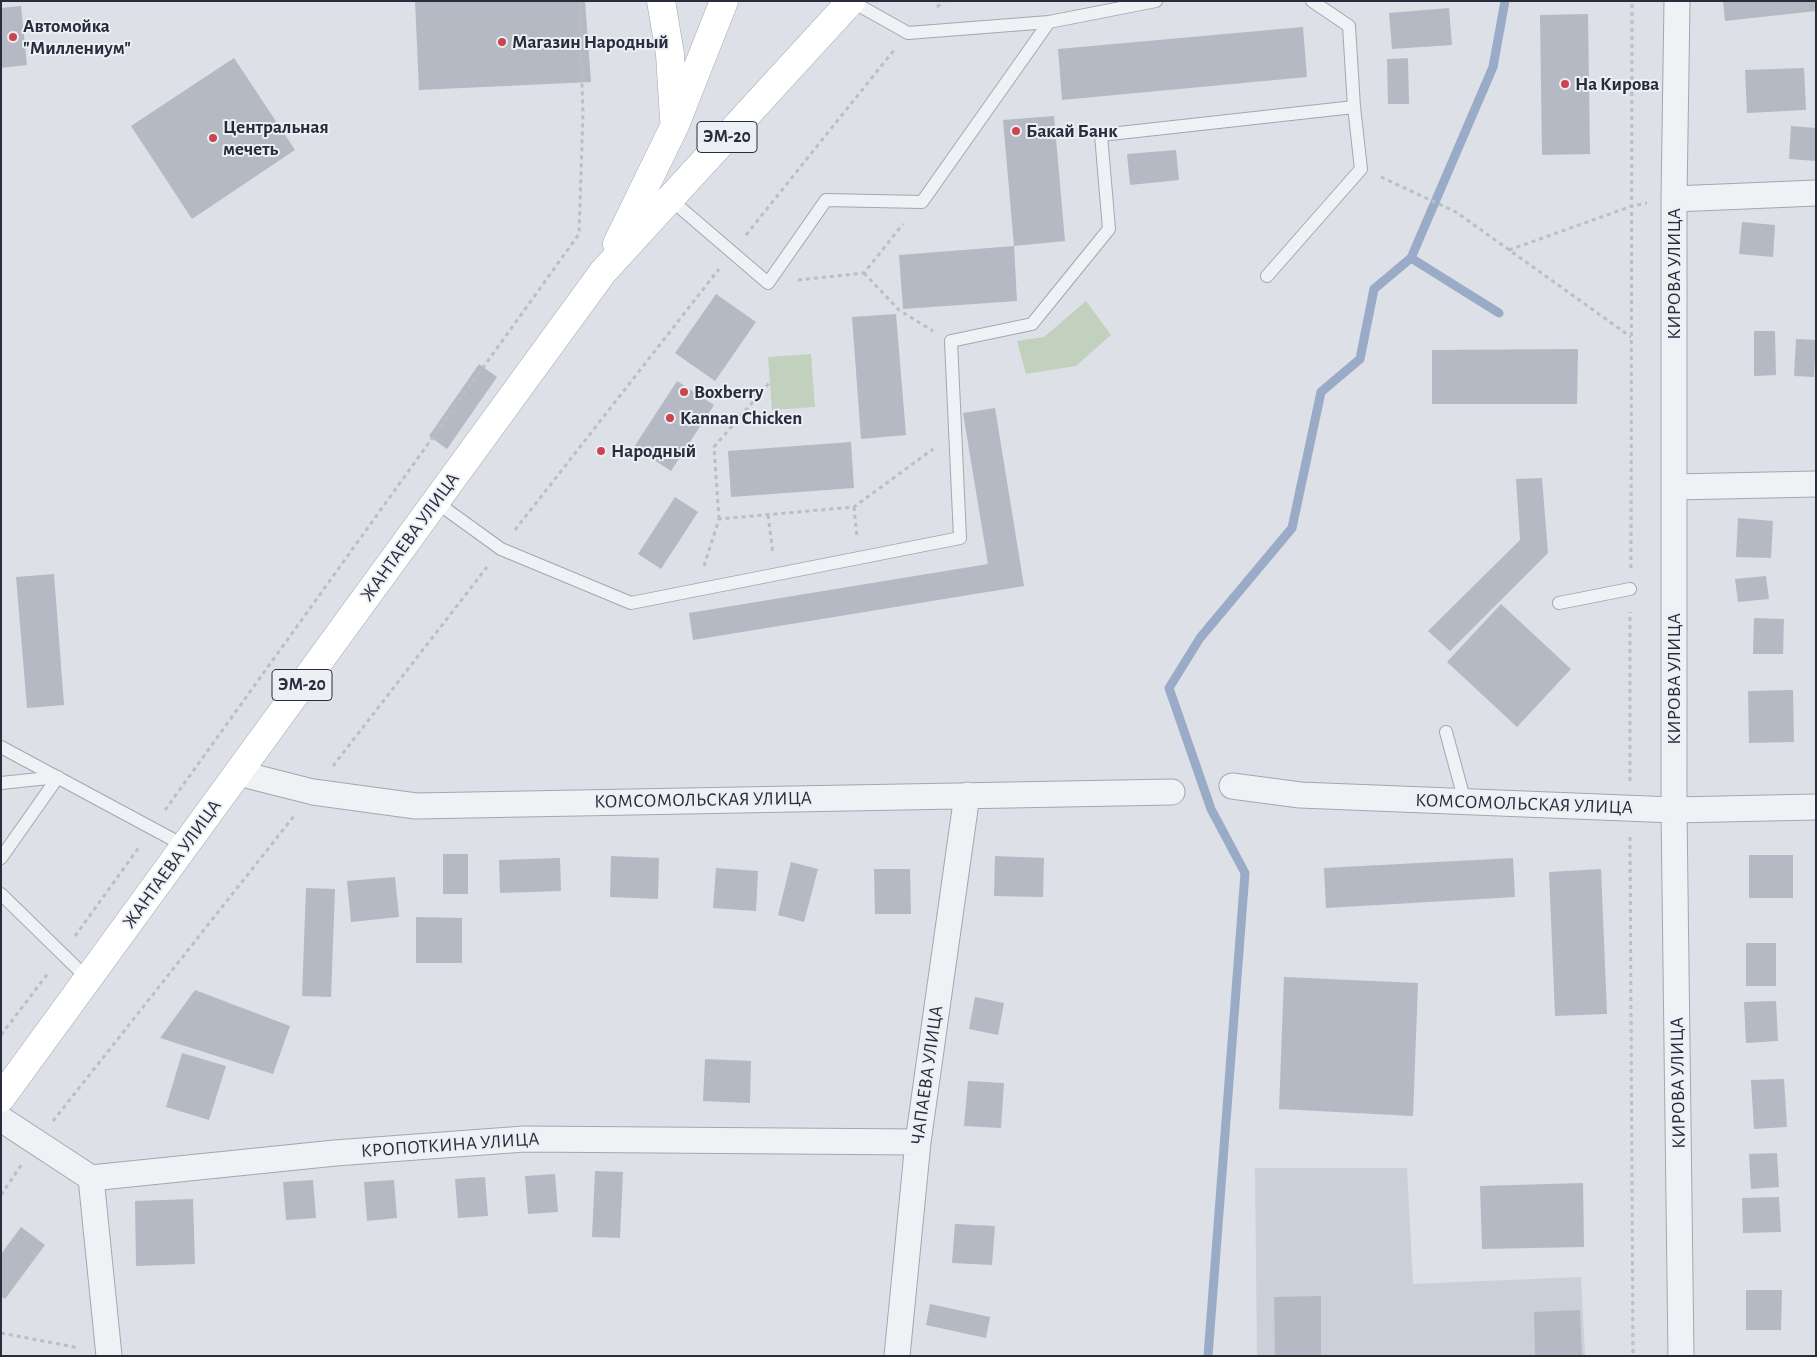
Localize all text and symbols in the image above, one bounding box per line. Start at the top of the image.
place label: Автомойка "Миллениум" [23,15,131,59]
marker: Автомойка "Миллениум" [7,31,19,43]
place label: Магазин Народный [512,31,669,53]
marker: Магазин Народный [496,36,508,48]
place label: На Кирова [1575,73,1659,95]
marker: На Кирова [1559,78,1571,90]
place label: Центральная мечеть [223,116,329,160]
place label: Бакай Банк [1026,120,1118,142]
road number: ЭМ-20 [697,121,757,152]
marker: Бакай Банк [1010,125,1022,137]
marker: Центральная мечеть [207,132,219,144]
street label: КИРОВА УЛИЦА [1663,208,1685,340]
place label: Boxberry [694,381,763,403]
marker: Boxberry [678,386,690,398]
place label: Kannan Chicken [680,407,802,429]
marker: Kannan Chicken [664,412,676,424]
place label: Народный [611,440,696,462]
marker: Народный [595,445,607,457]
street label: ЖАНТАЕВА УЛИЦА [356,468,464,606]
street label: КИРОВА УЛИЦА [1663,613,1685,745]
road number: ЭМ-20 [272,670,332,700]
street label: КОМСОМОЛЬСКАЯ УЛИЦА [594,787,812,813]
street label: КОМСОМОЛЬСКАЯ УЛИЦА [1415,789,1633,819]
street label: ЖАНТАЕВА УЛИЦА [118,795,226,933]
street label: ЧАПАЕВА УЛИЦА [906,1004,948,1146]
street label: КИРОВА УЛИЦА [1665,1017,1691,1149]
street label: КРОПОТКИНА УЛИЦА [360,1127,540,1163]

